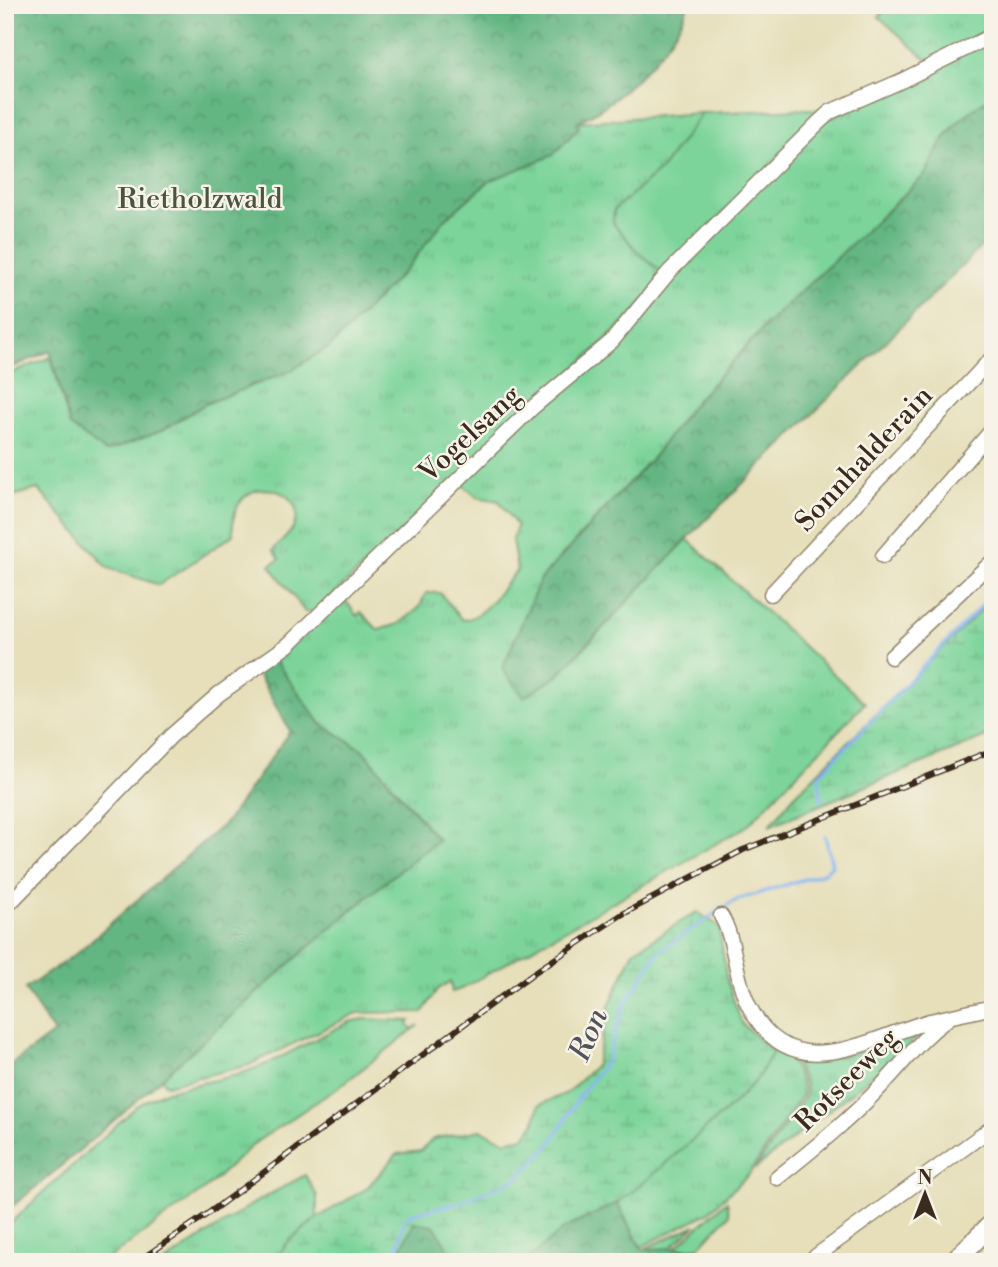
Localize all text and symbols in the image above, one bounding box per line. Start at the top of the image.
park label: Rietholzwald [118,182,283,217]
street label: Vogelsang [411,377,529,491]
street label: Sonnhalderain [788,379,941,539]
water label: Ron [561,1003,617,1068]
street label: Rotseeweg [788,1020,907,1139]
north arrow [890,1158,960,1228]
text: N [917,1166,933,1190]

